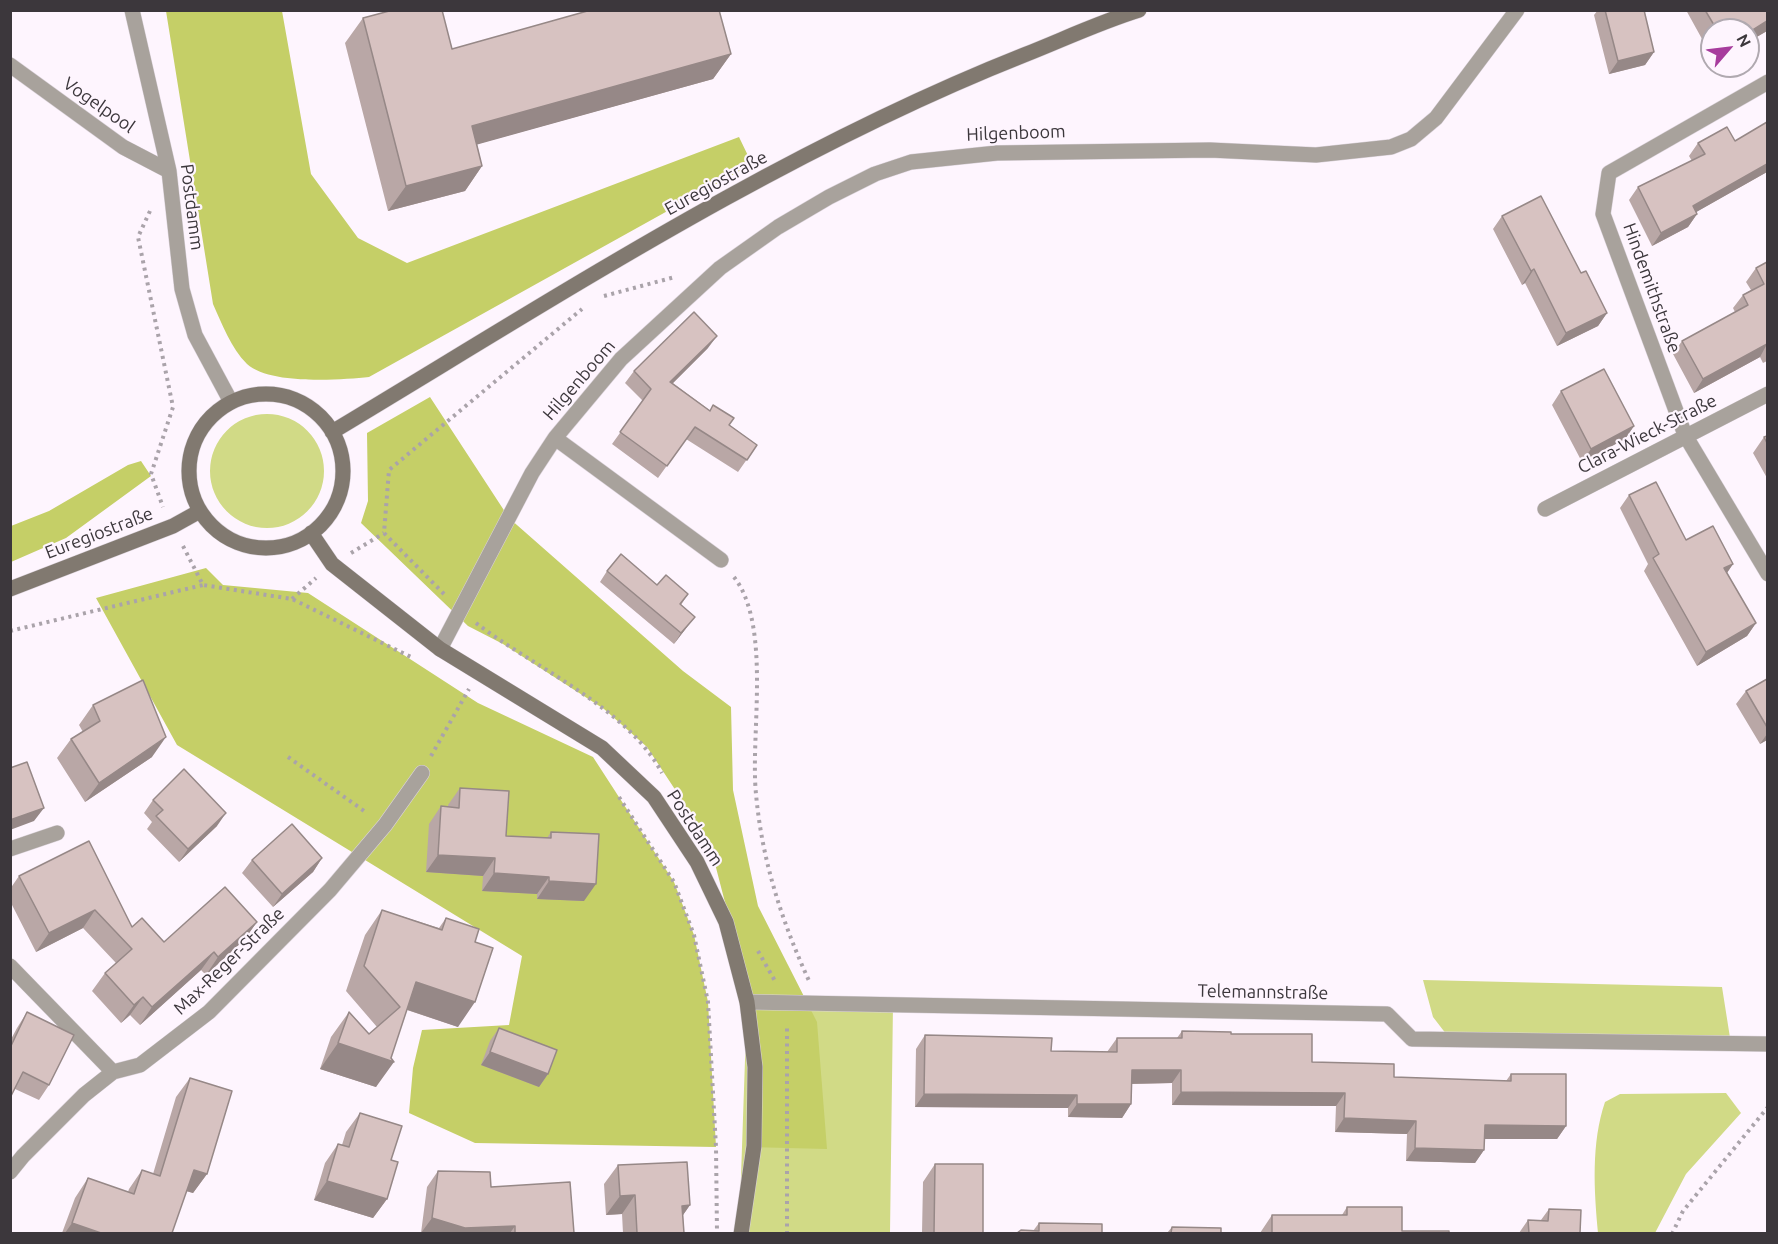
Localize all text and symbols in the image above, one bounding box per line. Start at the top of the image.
north arrow [1700,18,1760,78]
text: N [1733,31,1755,50]
street label: Vogelpool [59,72,139,138]
street label: Hilgenboom [966,120,1066,146]
street label: Euregiostraße [661,146,771,220]
street label: Postdamm [176,163,208,251]
street label: Hindemithstraße [1618,220,1686,356]
street label: Hilgenboom [538,335,620,425]
street label: Clara-Wieck-Straße [1574,390,1720,478]
street label: Euregiostraße [42,502,156,564]
street label: Postdamm [662,786,728,870]
street label: Max-Reger-Straße [169,903,289,1019]
street label: Telemannstraße [1197,980,1329,1004]

